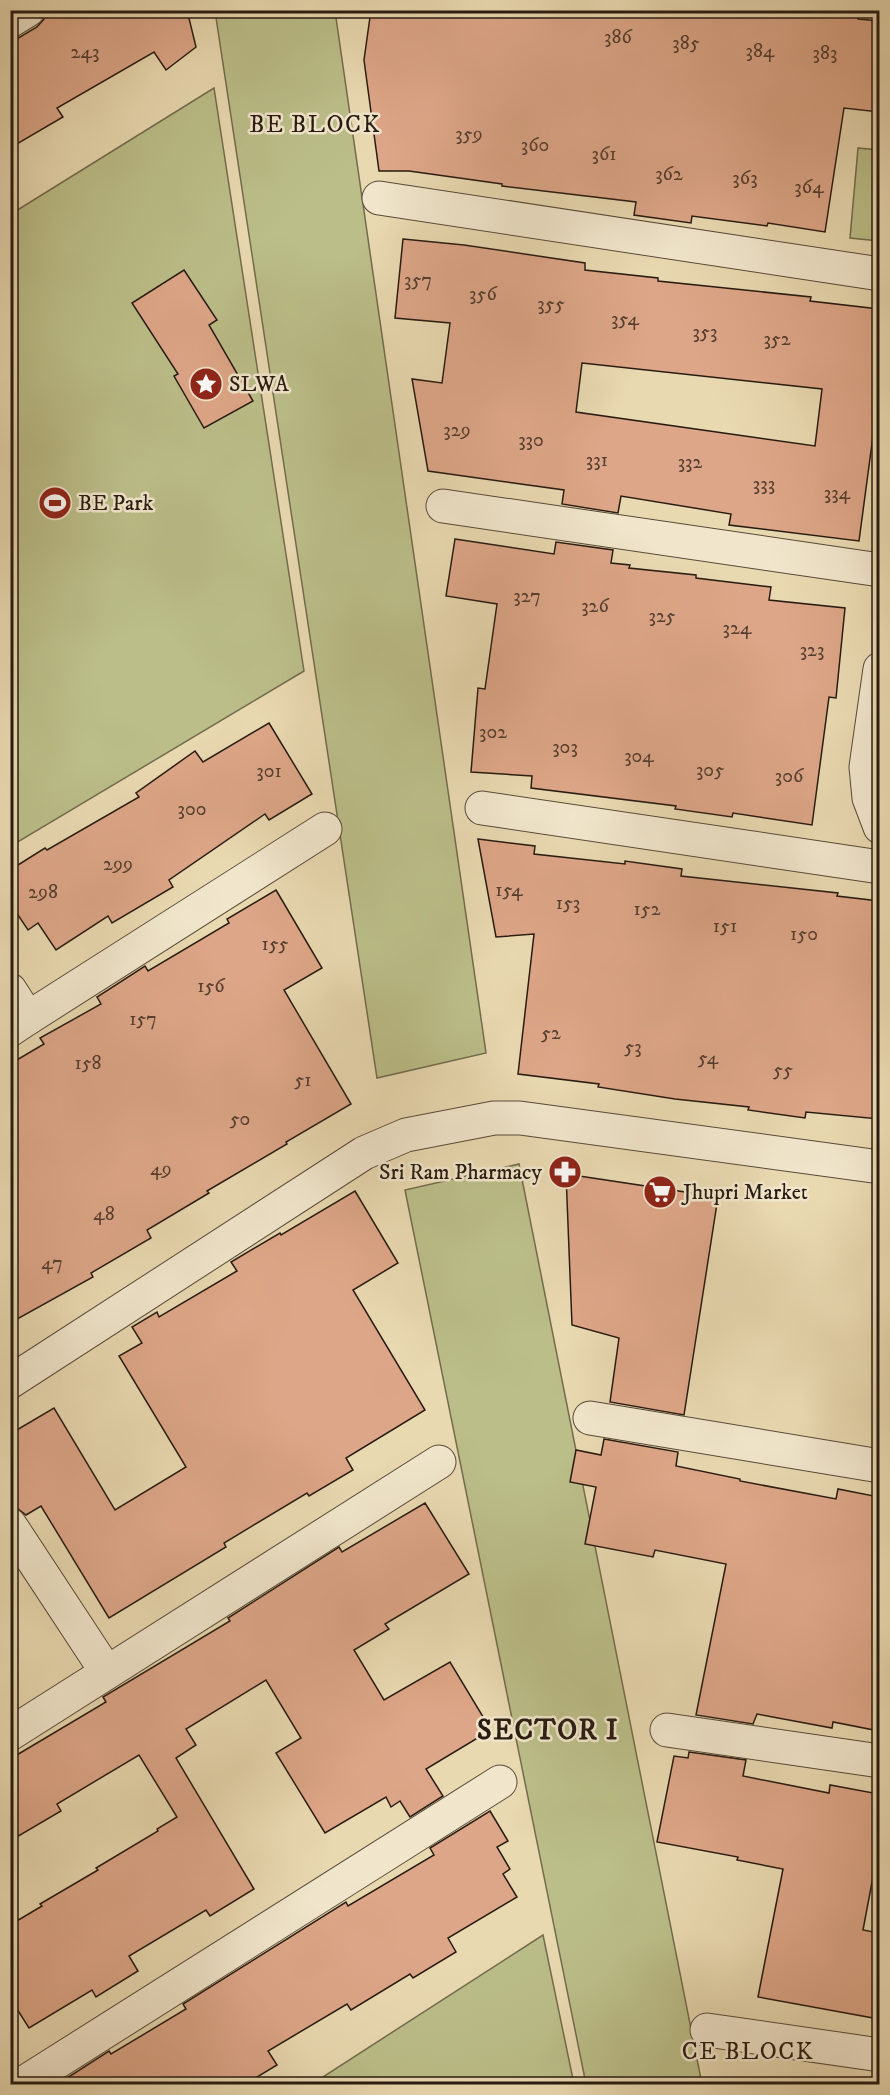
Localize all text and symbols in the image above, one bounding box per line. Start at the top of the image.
house number: 386 [604,25,633,50]
house number: 385 [672,31,700,56]
house number: 384 [746,39,775,64]
house number: 243 [71,40,99,65]
house number: 383 [813,41,837,66]
district label: BE BLOCK [249,110,381,140]
house number: 359 [455,122,483,147]
house number: 360 [521,133,549,158]
house number: 361 [591,142,617,167]
house number: 362 [655,162,683,187]
house number: 363 [732,166,758,191]
house number: 364 [794,175,824,200]
house number: 357 [404,268,432,293]
house number: 356 [469,282,497,307]
house number: 355 [537,292,565,317]
house number: 354 [611,307,639,332]
house number: 353 [693,320,717,345]
house number: 352 [763,327,791,352]
place icon: SLWA [188,366,224,402]
place label: SLWA [229,371,290,398]
house number: 329 [443,418,471,443]
house number: 330 [518,428,544,453]
house number: 331 [586,448,608,473]
house number: 332 [678,450,703,475]
house number: 333 [753,472,775,497]
house number: 334 [824,481,851,506]
sports icon: BE Park [37,485,73,521]
place label: BE Park [78,490,153,517]
house number: 327 [513,584,541,609]
house number: 326 [581,594,609,619]
house number: 325 [648,604,676,629]
house number: 324 [723,616,752,641]
house number: 323 [800,638,824,663]
house number: 302 [479,720,507,745]
house number: 303 [552,735,578,760]
house number: 304 [624,744,654,769]
house number: 305 [696,758,724,783]
house number: 301 [256,759,282,784]
house number: 306 [775,764,804,789]
house number: 300 [178,797,206,822]
house number: 299 [103,852,133,877]
house number: 154 [495,878,523,903]
house number: 298 [28,880,58,905]
house number: 153 [556,891,580,916]
house number: 152 [634,897,661,922]
house number: 151 [713,914,737,939]
house number: 150 [790,922,818,947]
house number: 155 [261,932,289,957]
house number: 156 [197,974,225,999]
house number: 157 [129,1007,157,1032]
house number: 52 [541,1021,561,1046]
house number: 53 [624,1035,642,1060]
house number: 54 [698,1046,719,1071]
house number: 158 [74,1051,102,1076]
house number: 55 [773,1058,793,1083]
house number: 51 [294,1068,312,1093]
house number: 50 [230,1107,250,1132]
pharmacy icon: Sri Ram Pharmacy [547,1154,583,1190]
house number: 49 [150,1157,172,1182]
place label: Sri Ram Pharmacy [379,1159,543,1186]
supermarket icon: Jhupri Market [642,1174,678,1210]
place label: Jhupri Market [681,1179,808,1206]
house number: 48 [93,1202,115,1227]
house number: 47 [41,1251,63,1276]
district label: SECTOR I [477,1713,619,1748]
district label: CE BLOCK [682,2037,814,2067]

